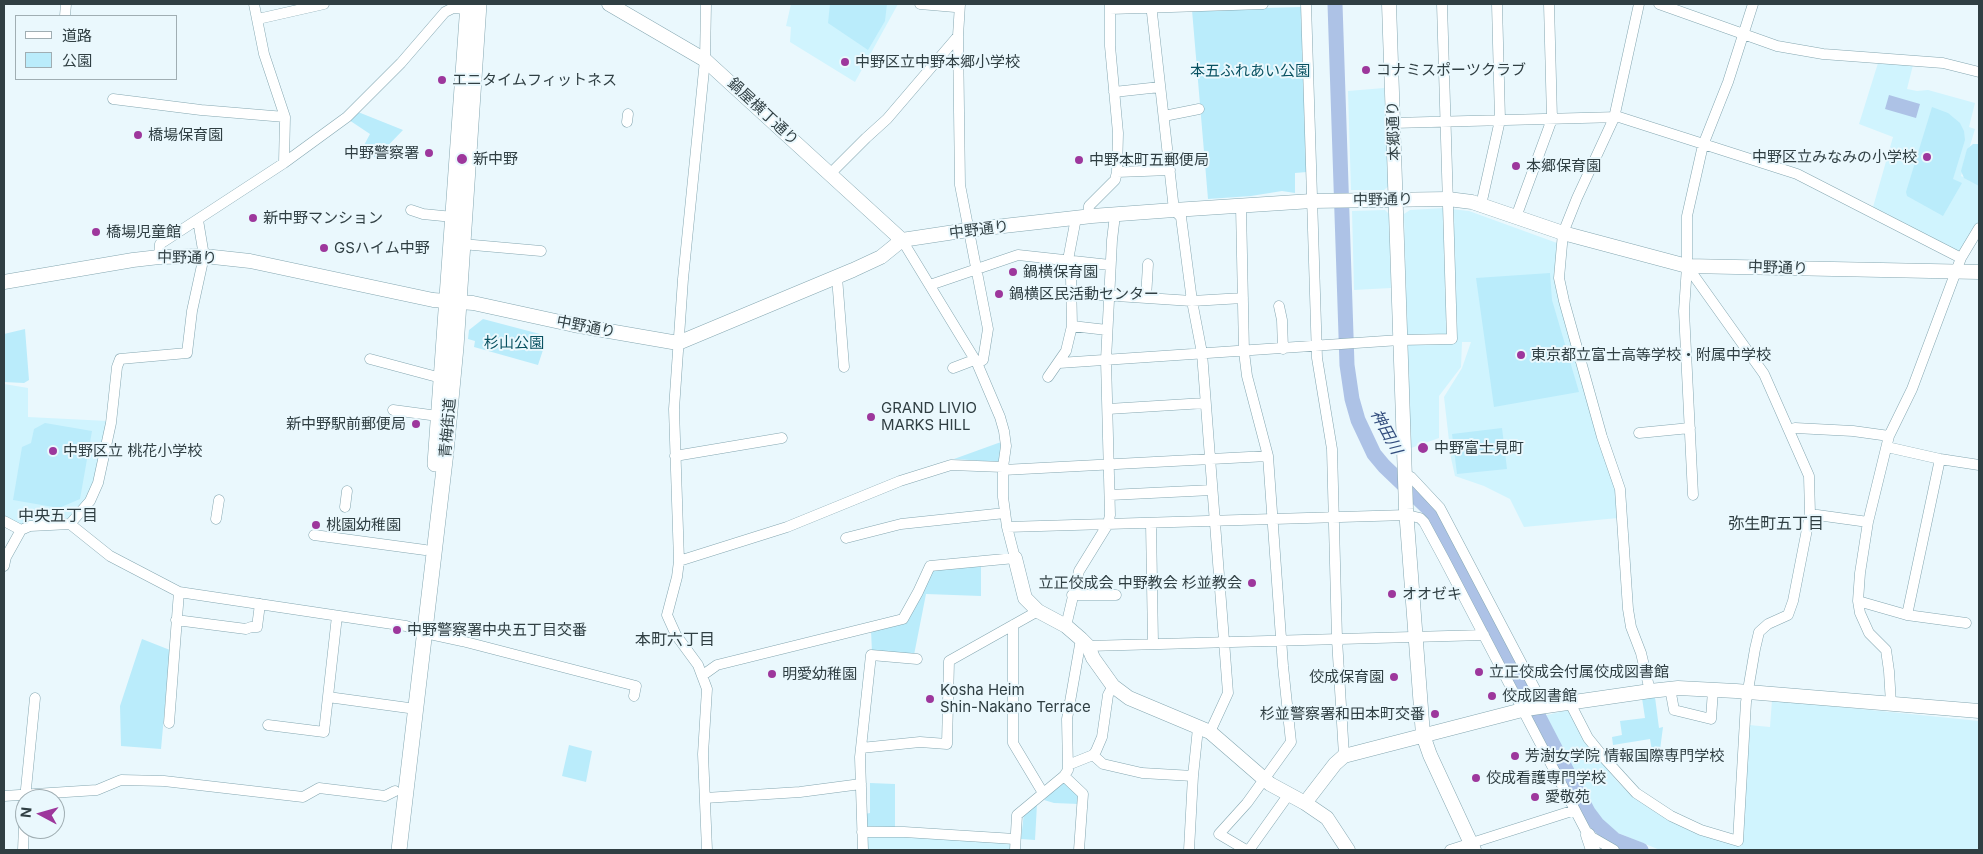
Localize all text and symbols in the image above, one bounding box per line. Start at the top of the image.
legend [15,15,178,80]
text: 道路 [62,26,92,45]
text: 公園 [62,51,92,70]
place label: 中野区立中野本郷小学校 [855,53,1020,71]
marker: 中野区立中野本郷小学校 [839,56,851,68]
place label: コナミスポーツクラブ [1376,61,1526,79]
park label: 本五ふれあい公園 [1190,62,1310,80]
marker: コナミスポーツクラブ [1360,64,1372,76]
place label: エニタイムフィットネス [452,71,617,89]
marker: エニタイムフィットネス [436,74,448,86]
street label: 鍋屋横丁通り [724,75,802,149]
street label: 本郷通り [1384,101,1404,161]
place label: 橋場保育園 [148,126,223,144]
marker: 橋場保育園 [132,129,144,141]
place label: 中野警察署 [344,144,419,162]
marker: 中野警察署 [423,147,435,159]
place label: 中野区立みなみの小学校 [1752,148,1917,166]
place label: 新中野 [473,150,518,168]
place label: 中野本町五郵便局 [1089,151,1209,169]
marker: 中野区立みなみの小学校 [1921,151,1933,163]
marker: 新中野 [455,152,469,166]
marker: 中野本町五郵便局 [1073,154,1085,166]
place label: 本郷保育園 [1526,157,1601,175]
marker: 本郷保育園 [1510,160,1522,172]
street label: 中野通り [1353,190,1413,210]
place label: 新中野マンション [263,209,383,227]
marker: 新中野マンション [247,212,259,224]
street label: 中野通り [948,217,1010,243]
place label: 橋場児童館 [106,223,181,241]
marker: 橋場児童館 [90,226,102,238]
place label: GSハイム中野 [334,239,430,257]
marker: GSハイム中野 [318,242,330,254]
street label: 中野通り [157,248,217,268]
street label: 中野通り [1748,258,1808,278]
place label: 鍋横保育園 [1023,263,1098,281]
marker: 鍋横保育園 [1007,266,1019,278]
place label: 鍋横区民活動センター [1009,285,1159,303]
marker: 鍋横区民活動センター [993,288,1005,300]
street label: 中野通り [555,312,617,342]
park label: 杉山公園 [484,334,544,352]
place label: 東京都立富士高等学校・附属中学校 [1531,346,1771,364]
marker: 東京都立富士高等学校・附属中学校 [1515,349,1527,361]
street label: 青梅街道 [436,397,460,459]
place label: GRAND LIVIO MARKS HILL [881,399,977,434]
water label: 神田川 [1366,406,1406,458]
marker: GRAND LIVIO MARKS HILL [865,411,877,423]
place label: 新中野駅前郵便局 [286,415,406,433]
marker: 新中野駅前郵便局 [410,418,422,430]
place label: 中野富士見町 [1434,439,1524,457]
marker: 中野富士見町 [1416,441,1430,455]
place label: 中野区立 桃花小学校 [63,442,202,460]
marker: 中野区立 桃花小学校 [47,445,59,457]
district label: 中央五丁目 [18,506,98,526]
district label: 弥生町五丁目 [1728,514,1824,534]
place label: 桃園幼稚園 [326,516,401,534]
marker: 桃園幼稚園 [310,519,322,531]
place label: 立正佼成会 中野教会 杉並教会 [1039,574,1242,592]
marker: 立正佼成会 中野教会 杉並教会 [1246,577,1258,589]
place label: オオゼキ [1402,585,1462,603]
marker: オオゼキ [1386,588,1398,600]
place label: 中野警察署中央五丁目交番 [407,621,587,639]
marker: 中野警察署中央五丁目交番 [391,624,403,636]
district label: 本町六丁目 [635,630,715,650]
place label: 立正佼成会付属佼成図書館 [1489,663,1669,681]
place label: 明愛幼稚園 [782,665,857,683]
marker: 立正佼成会付属佼成図書館 [1473,666,1485,678]
marker: 明愛幼稚園 [766,668,778,680]
place label: 佼成保育園 [1309,668,1384,686]
marker: 佼成保育園 [1388,671,1400,683]
place label: Kosha Heim Shin-Nakano Terrace [940,681,1091,716]
place label: 佼成図書館 [1502,687,1577,705]
marker: 佼成図書館 [1486,690,1498,702]
marker: Kosha Heim Shin-Nakano Terrace [924,693,936,705]
place label: 杉並警察署和田本町交番 [1260,705,1425,723]
marker: 杉並警察署和田本町交番 [1429,708,1441,720]
place label: 芳澍女学院 情報国際専門学校 [1525,747,1724,765]
marker: 芳澍女学院 情報国際専門学校 [1509,750,1521,762]
place label: 佼成看護専門学校 [1486,769,1606,787]
marker: 佼成看護専門学校 [1470,772,1482,784]
place label: 愛敬苑 [1545,788,1590,806]
north arrow [15,789,65,839]
marker: 愛敬苑 [1529,791,1541,803]
text: N [17,806,35,819]

